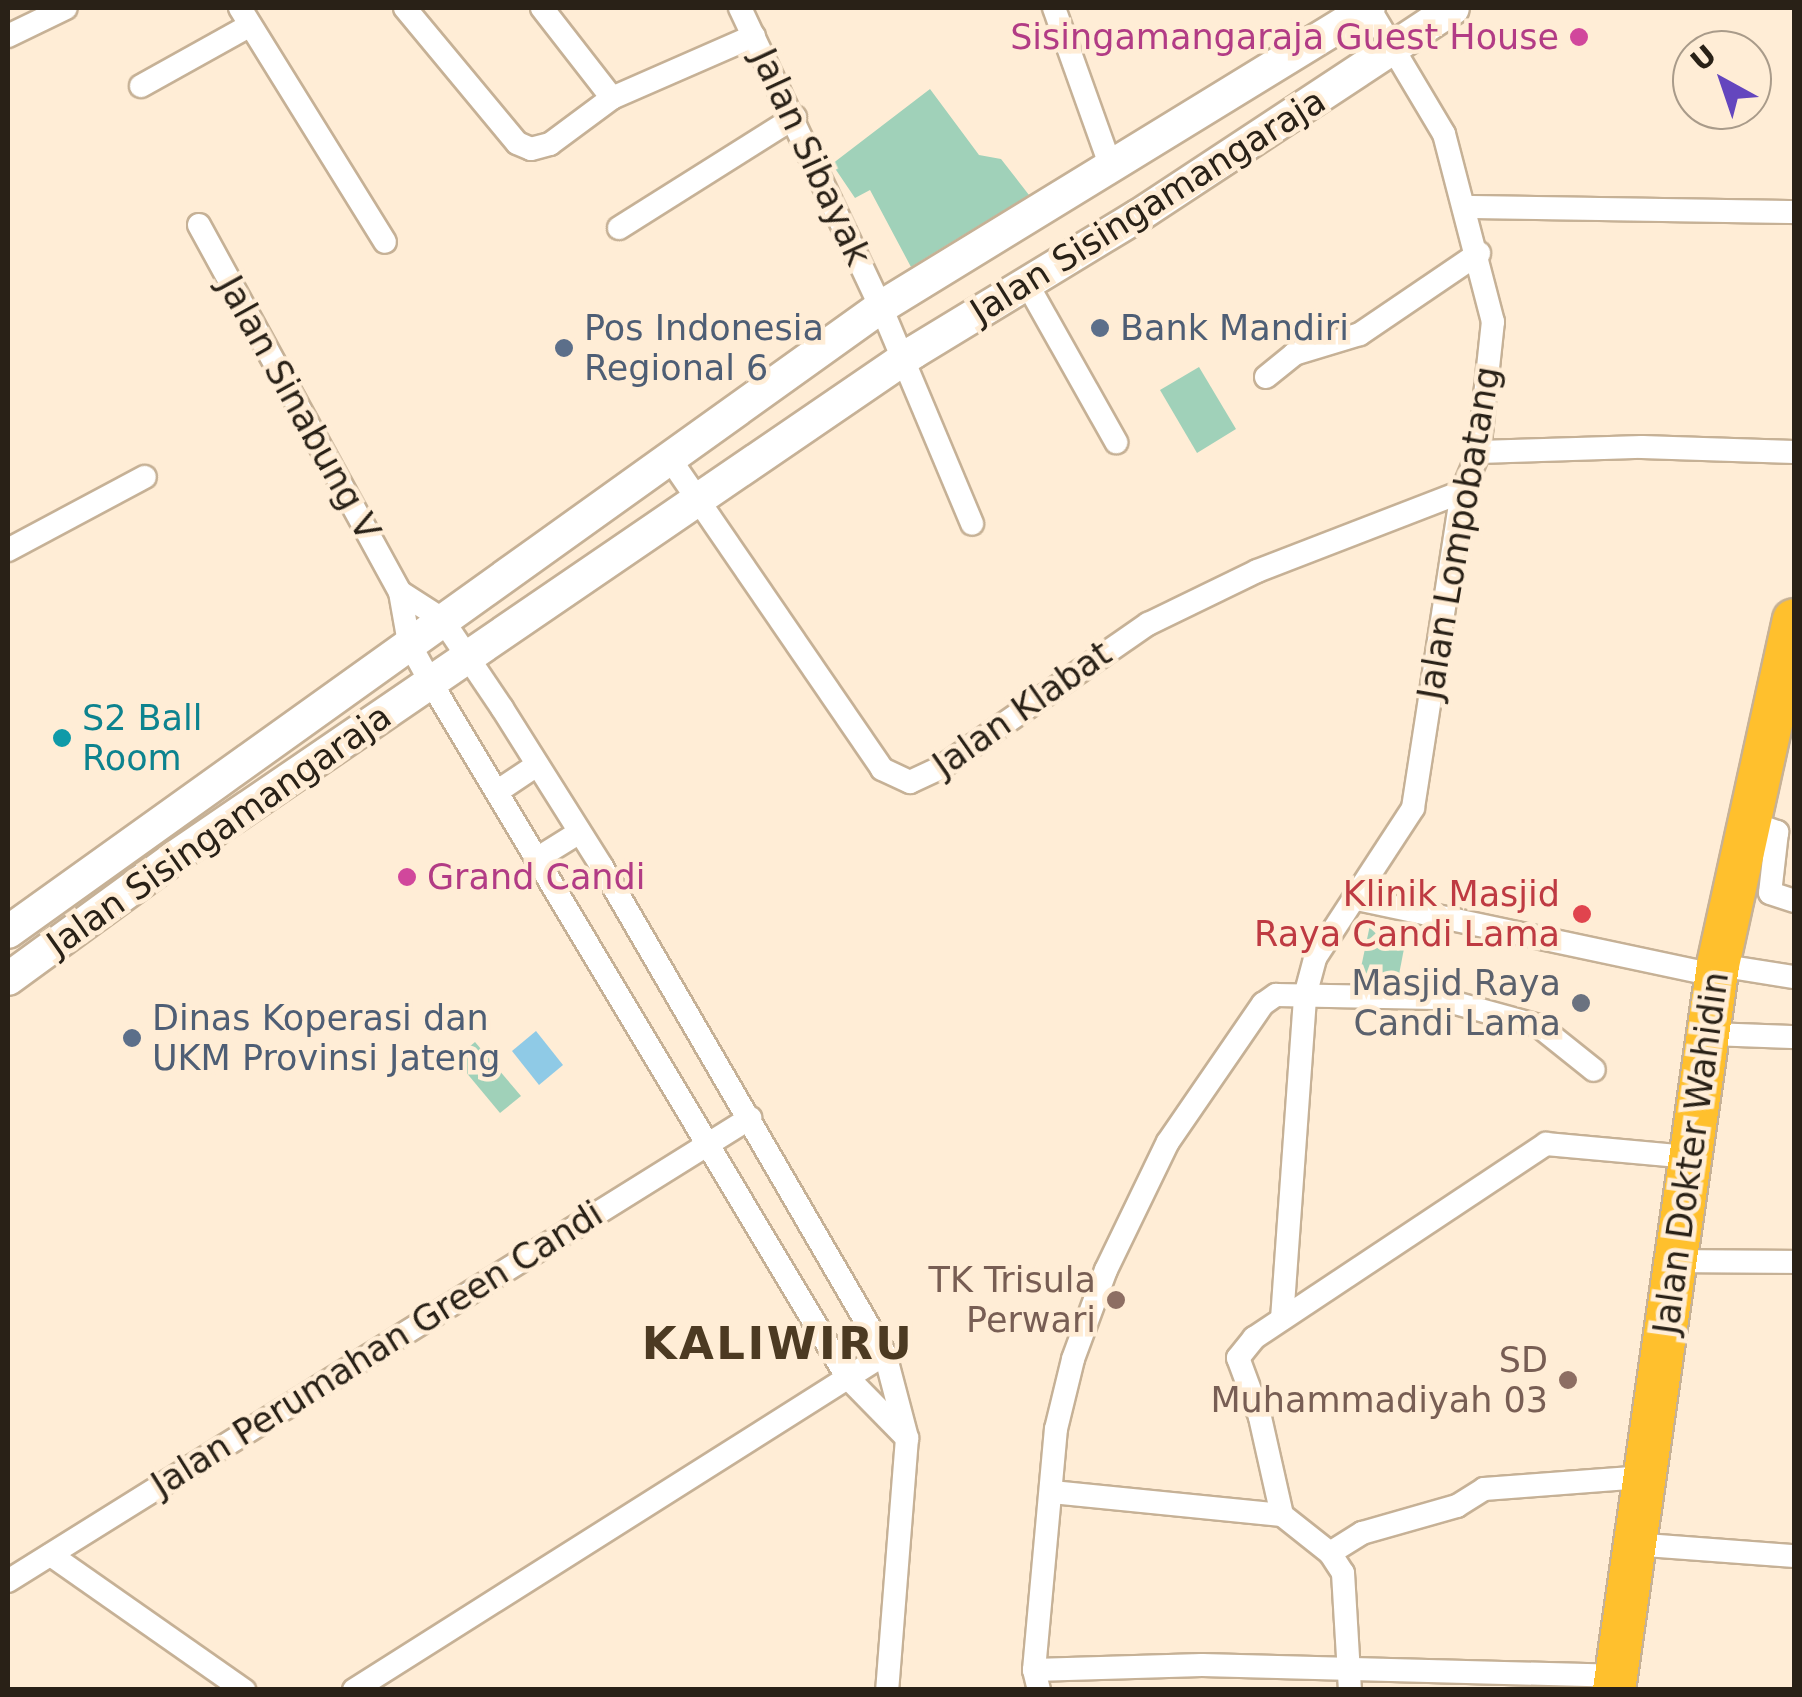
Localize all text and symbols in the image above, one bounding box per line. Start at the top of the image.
place label: Sisingamangaraja Guest House [1010,16,1559,58]
marker: Sisingamangaraja Guest House [1568,26,1590,48]
north arrow [1672,30,1772,130]
text: U [1684,38,1723,78]
street label: Jalan Sibayak [742,42,880,272]
street label: Jalan Sisingamangaraja [963,79,1333,333]
street label: Jalan Sinabung V [209,269,389,547]
place label: Pos Indonesia Regional 6 [584,307,824,389]
place label: Bank Mandiri [1120,307,1349,349]
marker: Bank Mandiri [1089,317,1111,339]
marker: Pos Indonesia Regional 6 [553,337,575,359]
street label: Jalan Lompobatang [1409,363,1509,703]
street label: Jalan Klabat [925,632,1119,786]
street label: Jalan Sisingamangaraja [39,695,399,965]
place label: S2 Ball Room [82,697,203,779]
marker: S2 Ball Room [51,727,73,749]
place label: Grand Candi [427,856,645,898]
marker: Grand Candi [396,866,418,888]
place label: Klinik Masjid Raya Candi Lama [1254,873,1560,955]
marker: Klinik Masjid Raya Candi Lama [1569,901,1595,927]
place label: Masjid Raya Candi Lama [1351,962,1561,1044]
street label: Jalan Dokter Wahidin [1645,969,1737,1337]
marker: Masjid Raya Candi Lama [1570,992,1592,1014]
place label: Dinas Koperasi dan UKM Provinsi Jateng [152,997,501,1079]
marker: Dinas Koperasi dan UKM Provinsi Jateng [121,1027,143,1049]
street label: Jalan Perumahan Green Candi [144,1192,610,1506]
place label: TK Trisula Perwari [929,1259,1096,1341]
marker: TK Trisula Perwari [1105,1289,1127,1311]
district label: KALIWIRU [642,1317,914,1371]
place label: SD Muhammadiyah 03 [1210,1339,1548,1421]
marker: SD Muhammadiyah 03 [1557,1369,1579,1391]

